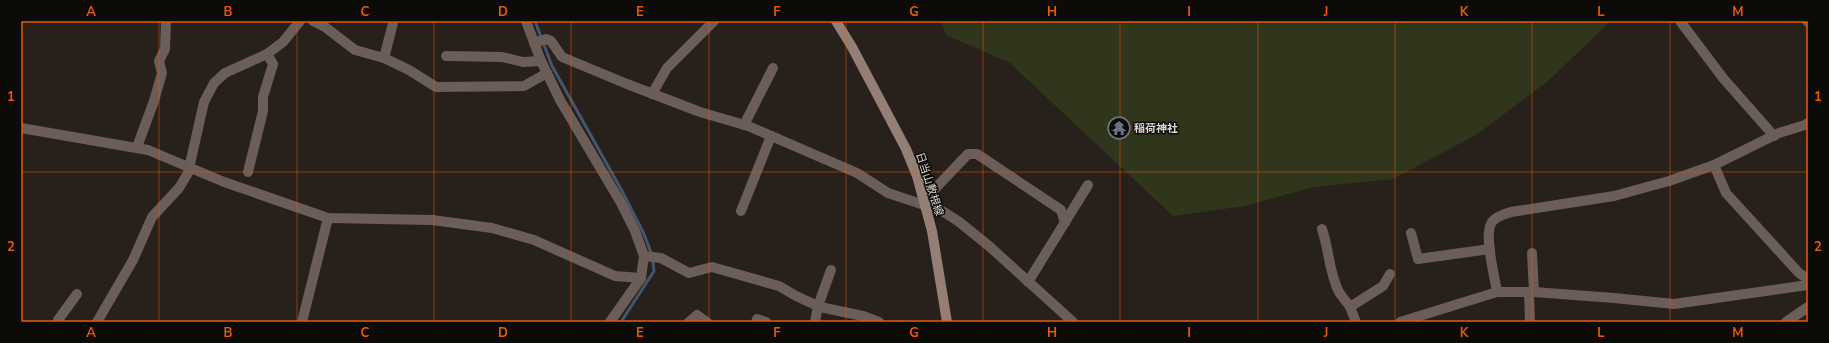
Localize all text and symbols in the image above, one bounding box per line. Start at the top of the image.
text: A [86,3,96,21]
text: B [224,3,233,21]
text: C [361,3,370,21]
text: D [498,3,508,21]
text: E [636,3,644,21]
text: F [773,3,781,21]
text: G [909,3,919,21]
text: H [1047,3,1057,21]
text: I [1187,3,1191,21]
text: J [1323,3,1328,21]
text: K [1460,3,1469,21]
text: L [1597,3,1605,21]
text: M [1732,3,1744,21]
text: 1 [7,88,15,106]
text: 1 [1814,88,1822,106]
temple icon: 稲荷神社 [1106,115,1132,141]
place label: 稲荷神社 [1134,121,1178,136]
street label: 日当山敷根線 [912,150,947,218]
text: 2 [7,238,15,256]
text: 2 [1814,238,1822,256]
text: A [86,324,96,342]
text: B [224,324,233,342]
text: C [361,324,370,342]
text: D [498,324,508,342]
text: E [636,324,644,342]
text: F [773,324,781,342]
text: G [909,324,919,342]
text: H [1047,324,1057,342]
text: I [1187,324,1191,342]
text: J [1323,324,1328,342]
text: K [1460,324,1469,342]
text: L [1597,324,1605,342]
text: M [1732,324,1744,342]

